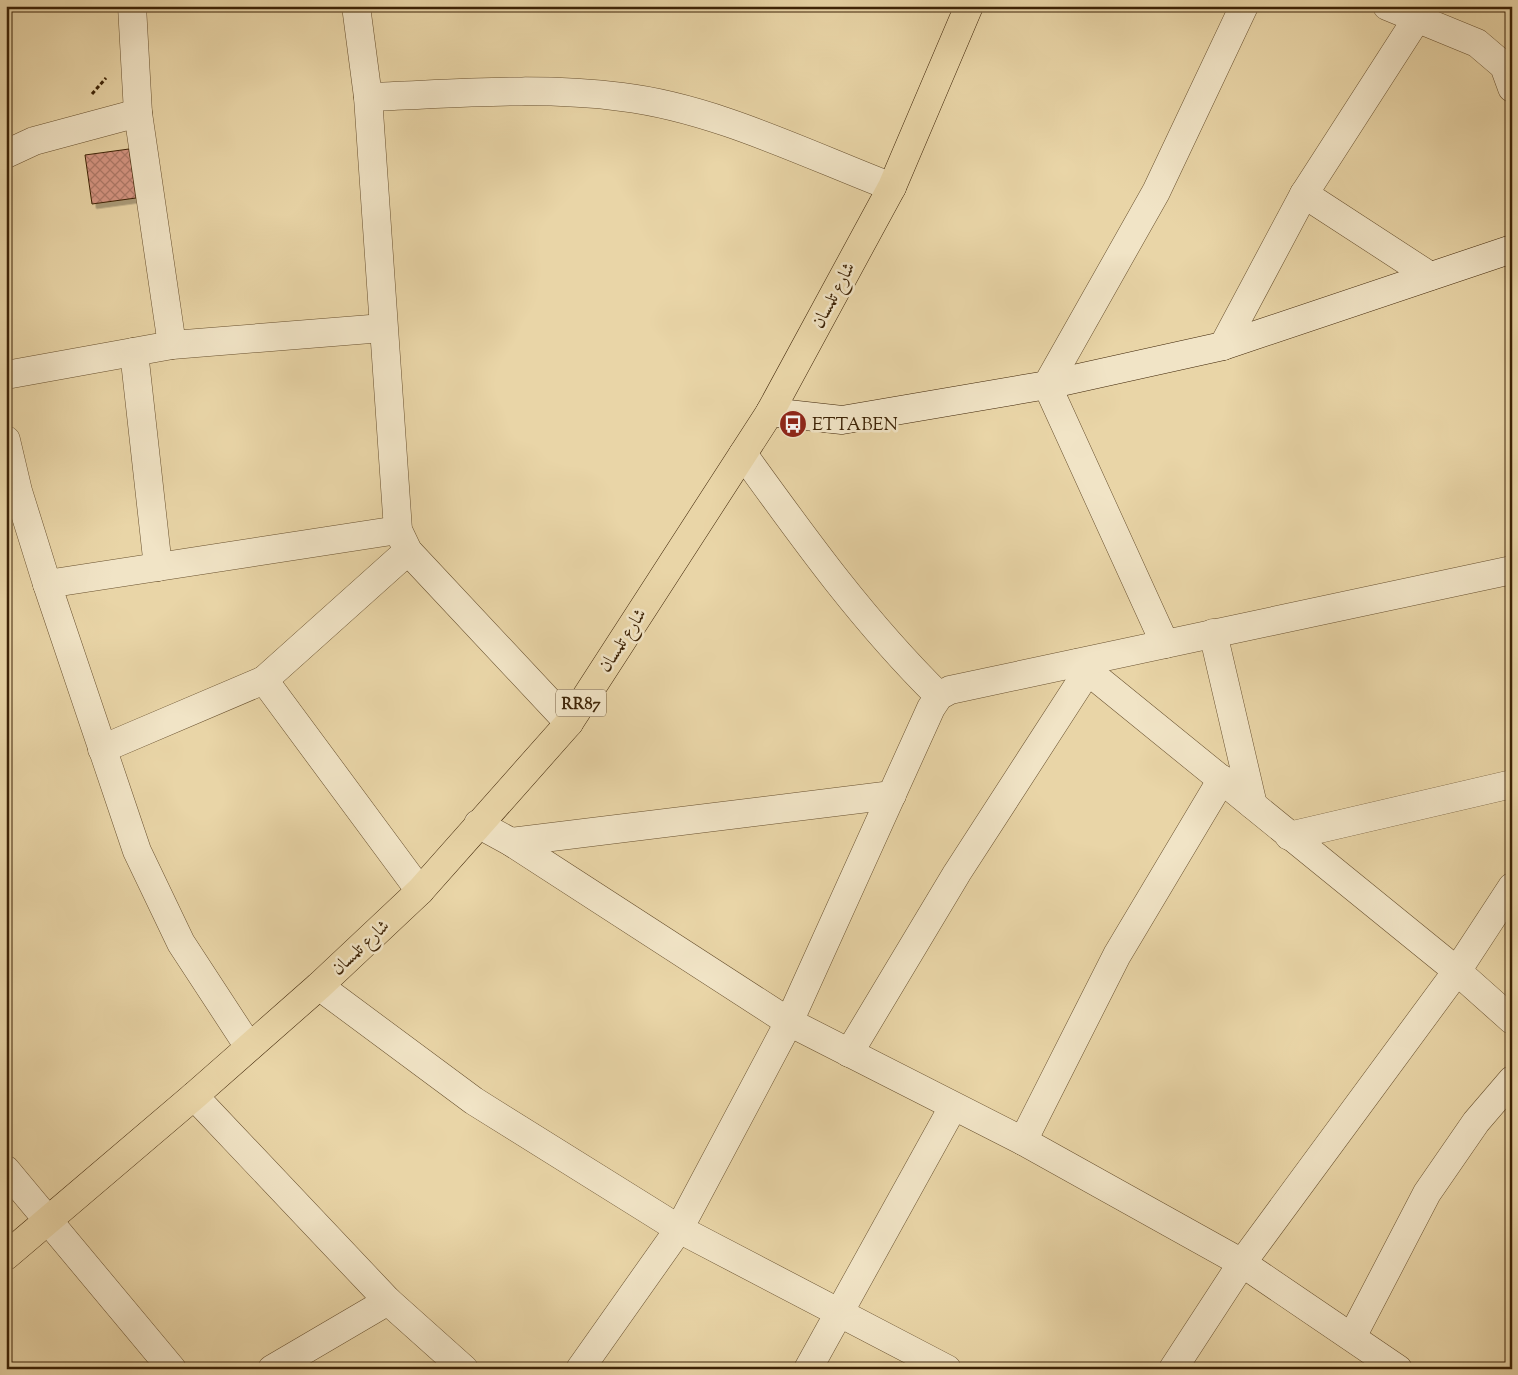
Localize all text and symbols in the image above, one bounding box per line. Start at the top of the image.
street label: شارع تلمسان [806,258,863,334]
bus stop icon: ETTABEN [778,409,808,439]
place label: ETTABEN [812,413,898,439]
street label: شارع تلمسان [593,604,654,678]
road number: RR87 [556,690,606,716]
street label: شارع تلمسان [326,915,396,982]

